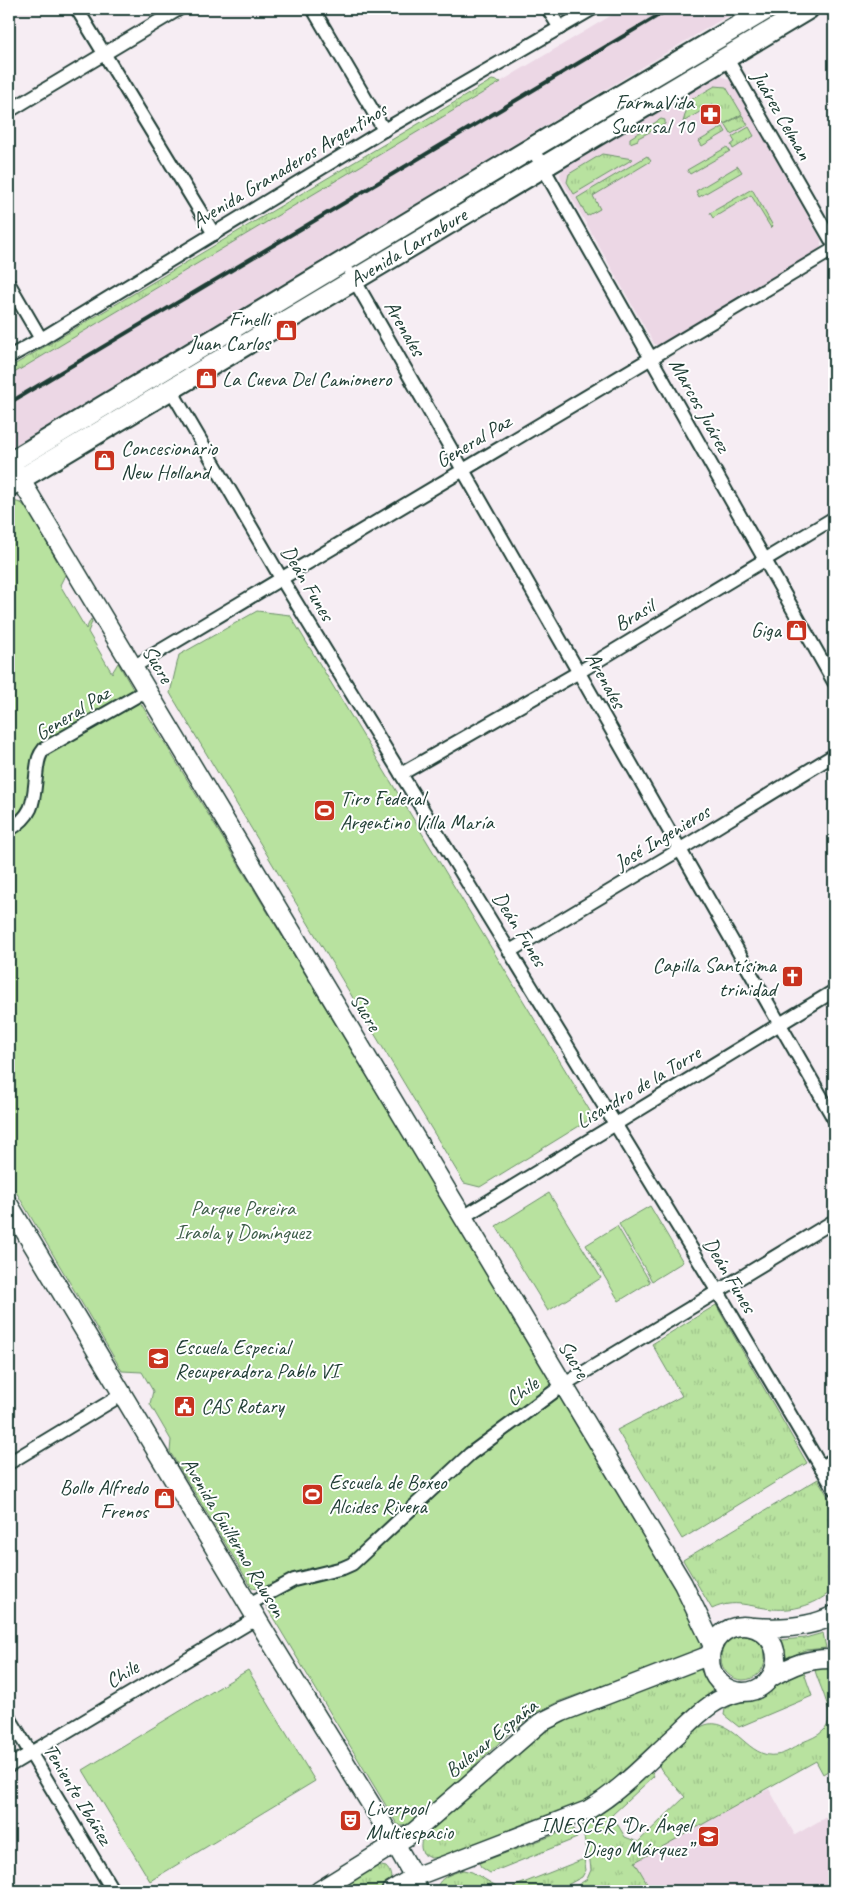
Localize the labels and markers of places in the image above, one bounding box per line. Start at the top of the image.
place label: FarmaVida Sucursal 10 [610,89,696,139]
pharmacy icon: FarmaVida Sucursal 10 [698,102,722,126]
place label: Finelli Juan Carlos [188,306,273,356]
shop icon: Finelli Juan Carlos [274,319,298,343]
place label: La Cueva Del Camionero [222,366,393,392]
shop icon: La Cueva Del Camionero [194,367,218,391]
place label: Concesionario New Holland [121,435,219,485]
shop icon: Concesionario New Holland [93,448,117,472]
place label: Giga [751,617,783,643]
shop icon: Giga [785,618,809,642]
place label: Tiro Federal Argentino Villa María [340,785,495,835]
sports icon: Tiro Federal Argentino Villa María [312,798,336,822]
place label: Capilla Santísima trinidad [652,952,780,1002]
church icon: Capilla Santísima trinidad [780,965,804,989]
place label: Escuela Especial Recuperadora Pablo VI [175,1334,343,1384]
school or university icon: Escuela Especial Recuperadora Pablo VI [147,1347,171,1371]
place label: CAS Rotary [201,1393,285,1419]
public building icon: CAS Rotary [173,1394,197,1418]
place label: Escuela de Boxeo Alcides Rivera [329,1469,448,1519]
place label: Bollo Alfredo Frenos [60,1474,150,1524]
sports icon: Escuela de Boxeo Alcides Rivera [301,1482,325,1506]
shop icon: Bollo Alfredo Frenos [152,1487,176,1511]
place label: Liverpool Multiespacio [366,1795,455,1845]
theatre icon: Liverpool Multiespacio [338,1808,362,1832]
place label: INESCER “Dr. Ángel Diego Márquez” [540,1812,696,1862]
school or university icon: INESCER “Dr. Ángel Diego Márquez” [696,1825,720,1849]

